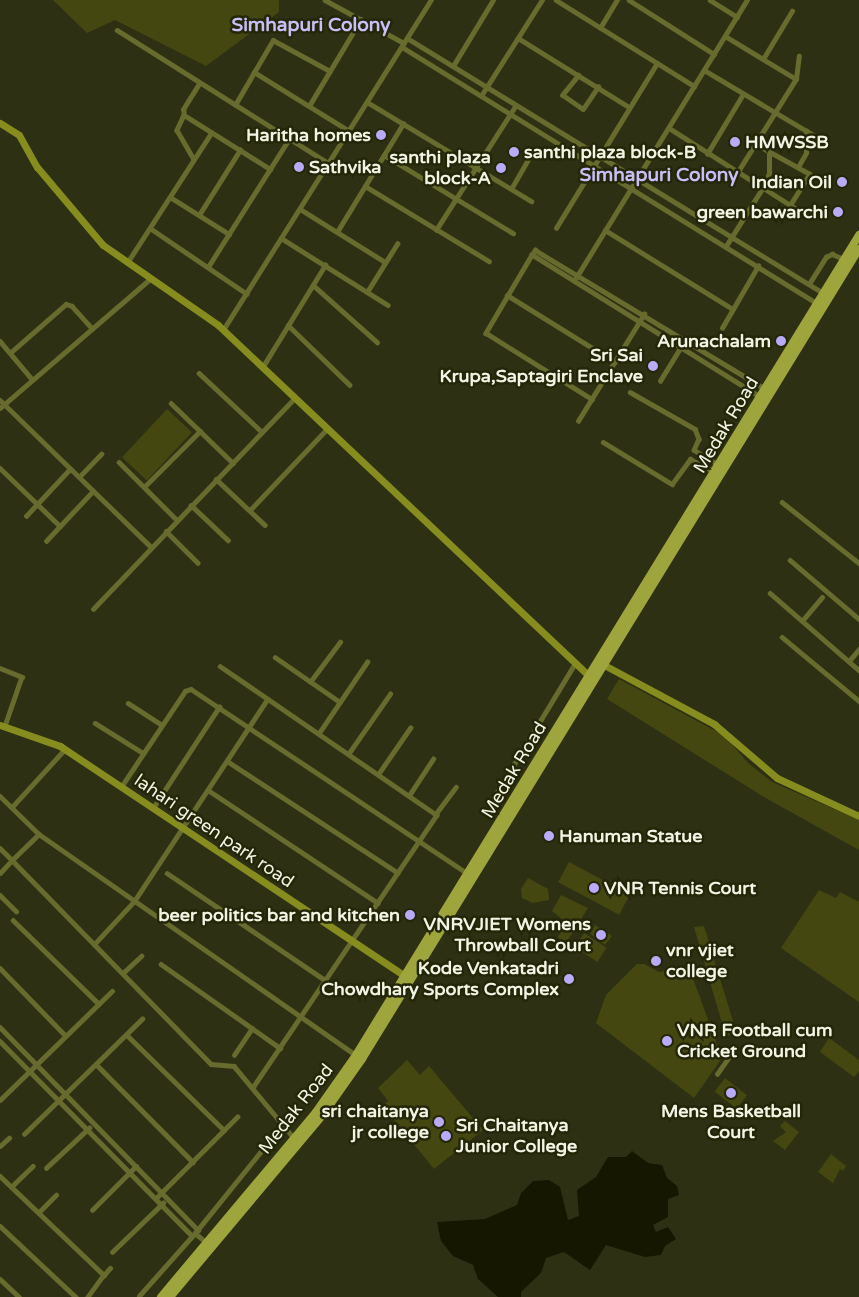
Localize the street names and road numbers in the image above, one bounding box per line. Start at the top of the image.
street label: Medak Road [689,373,763,477]
street label: Medak Road [477,718,551,822]
street label: lahari green park road [130,770,298,892]
street label: Medak Road [254,1060,338,1158]

